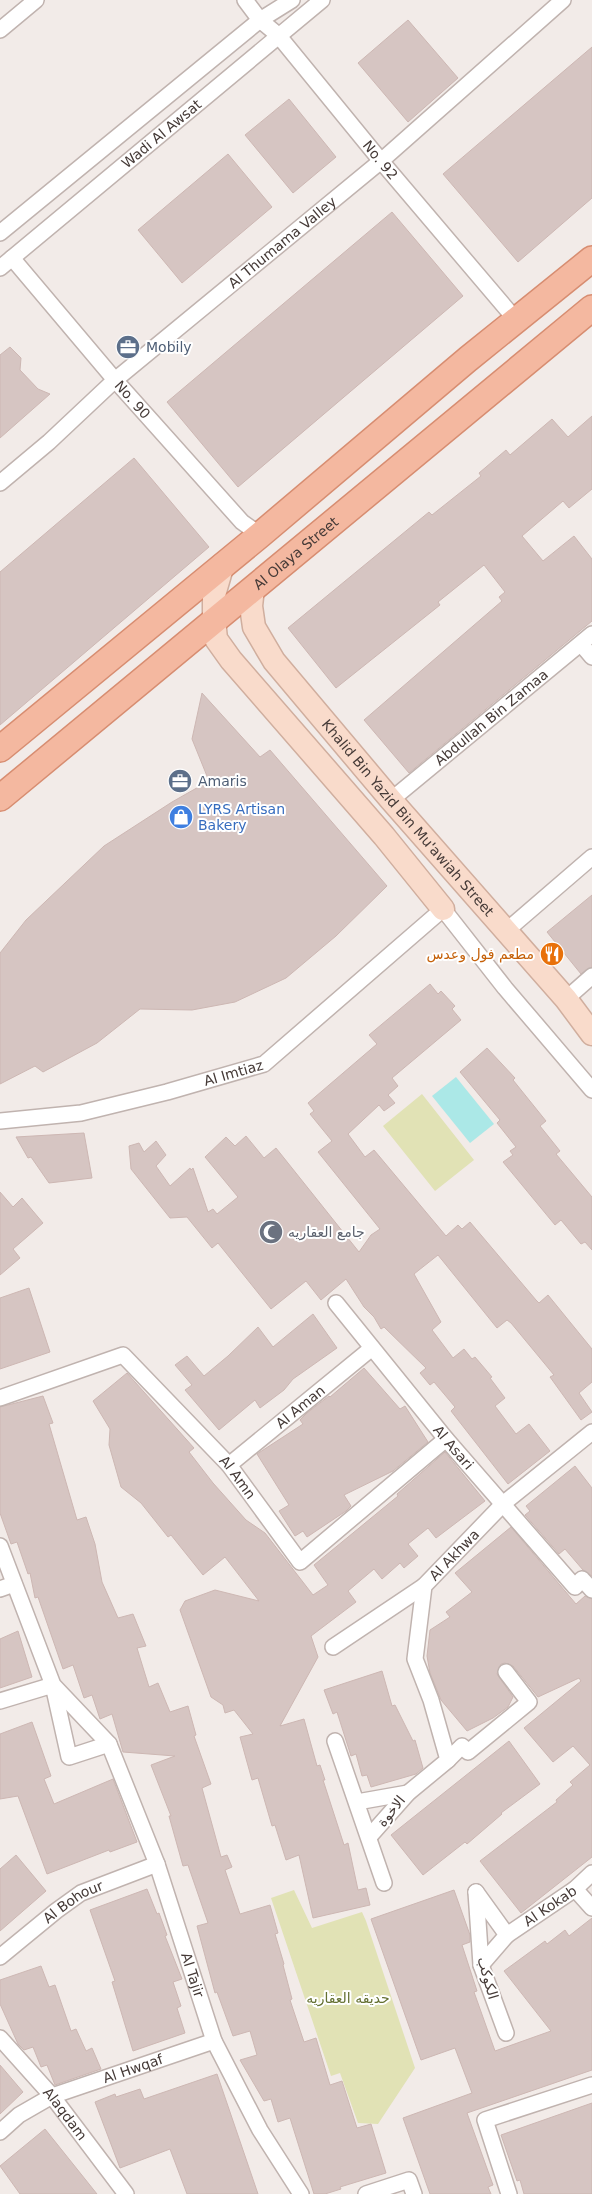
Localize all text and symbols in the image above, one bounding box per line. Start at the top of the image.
street label: Wadi Al Awsat [118,96,205,171]
street label: No. 92 [360,137,401,183]
street label: Al Thumama Valley [225,193,339,291]
office icon: Mobily [115,334,141,360]
place label: Mobily [146,339,192,355]
street label: No. 90 [111,377,154,422]
street label: Al Olaya Street [250,513,342,593]
street label: Abdullah Bin Zamaa [431,666,551,769]
street label: Khalid Bin Yazid Bin Mu'awiah Street [319,716,498,920]
office icon: Amaris [167,768,193,794]
place label: Amaris [198,773,247,789]
place label: LYRS Artisan Bakery [198,801,285,833]
shop icon: LYRS Artisan Bakery [168,804,194,830]
restaurant icon: مطعم فول وعدس [539,941,565,967]
place label: مطعم فول وعدس [426,946,534,963]
street label: Al Imtiaz [202,1057,265,1089]
mosque icon: جامع العقاريه [258,1219,284,1245]
place label: جامع العقاريه [288,1224,365,1241]
street label: Al Aman [272,1382,328,1431]
street label: Al Asari [430,1422,477,1473]
street label: Al Amn [216,1452,259,1502]
street label: Al Akhwa [426,1526,482,1584]
street label: الاخوة [374,1792,409,1830]
street label: Al Bohour [40,1877,105,1926]
street label: Al Kokab [521,1882,580,1929]
street label: Al Tajir [178,1951,208,2000]
street label: الكوكب [473,1955,502,2001]
park label: حديقه العقاريه [306,1990,390,2007]
street label: Al Hwqaf [101,2051,166,2086]
street label: Alaqdam [40,2084,90,2143]

